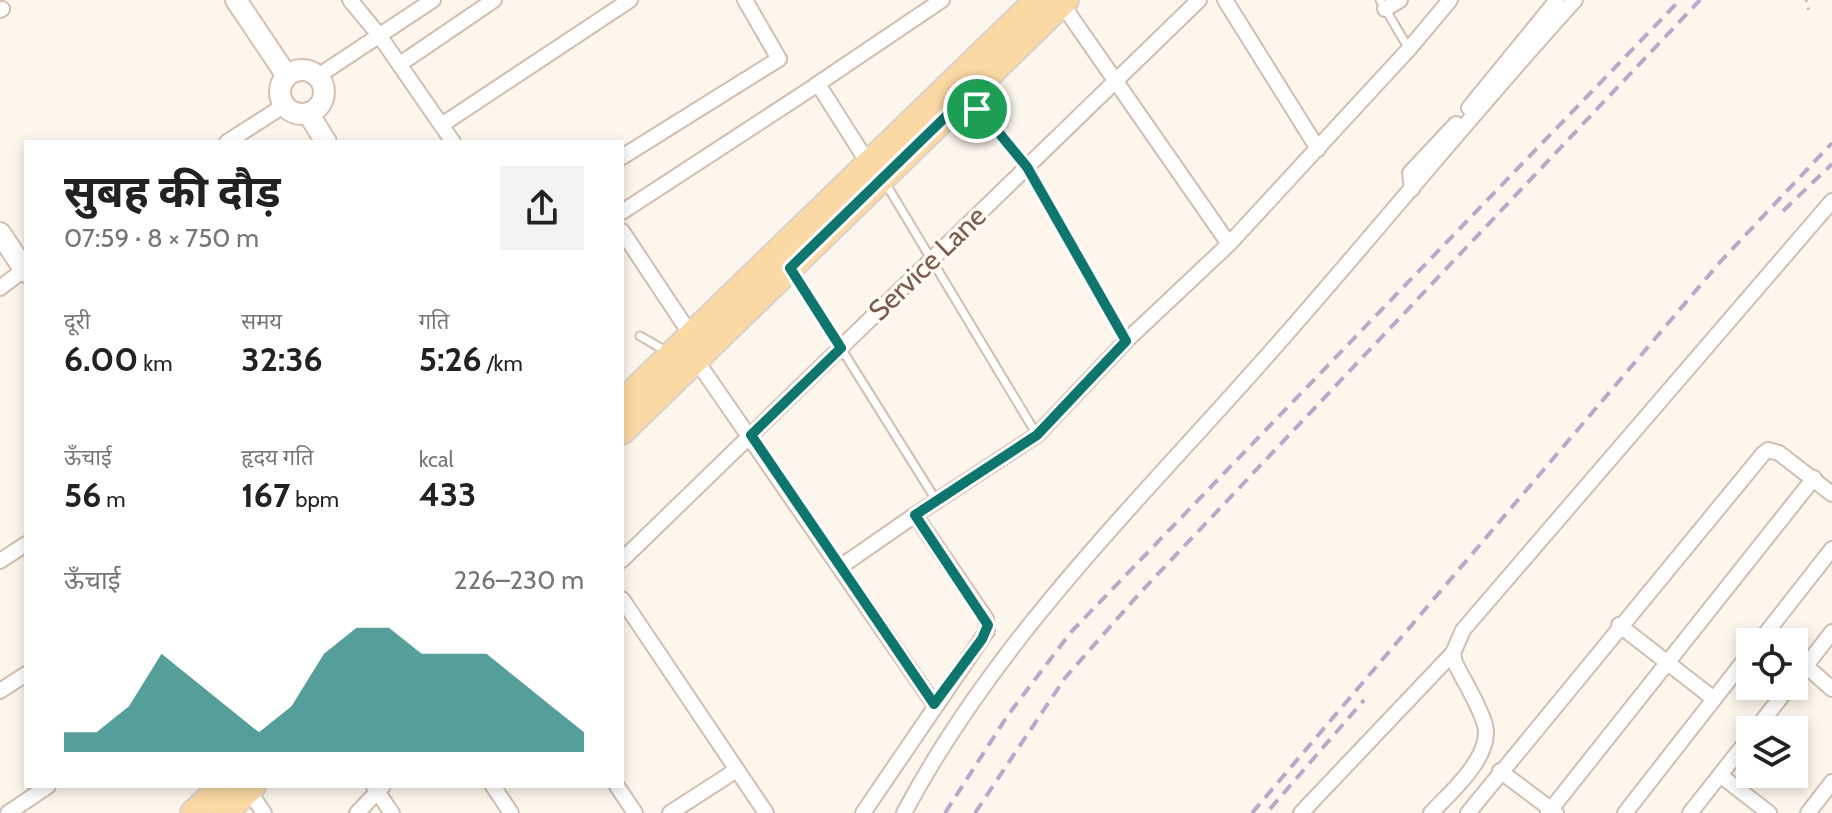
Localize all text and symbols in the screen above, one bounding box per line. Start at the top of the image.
pin [943,75,1011,143]
icon: arrive [955,87,999,131]
text: सुबह की दौड़ [64,165,281,218]
button: share [500,166,584,250]
street label: Service Lane [861,199,993,327]
text: 07:59 · 8 × 750 m [64,222,259,254]
text: दूरी [64,308,90,335]
text: समय [241,308,282,335]
text: गति [419,308,449,335]
text: 6.00 [64,338,138,380]
text: 32:36 [241,338,323,380]
text: 5:26 [419,338,482,380]
text: km [138,350,172,377]
text: /km [482,350,523,377]
text: ऊँचाई [64,444,112,471]
text: हृदय गति [241,444,313,471]
text: kcal [419,446,454,473]
text: 433 [419,473,476,515]
text: 56 [64,474,101,516]
text: 167 [241,474,290,516]
text: m [101,486,126,513]
text: bpm [290,486,339,513]
text: ऊँचाई [64,564,120,596]
text: 226–230 m [454,564,584,596]
map controls [1736,628,1808,788]
button: locate [1736,628,1808,700]
button: layers [1736,716,1808,788]

